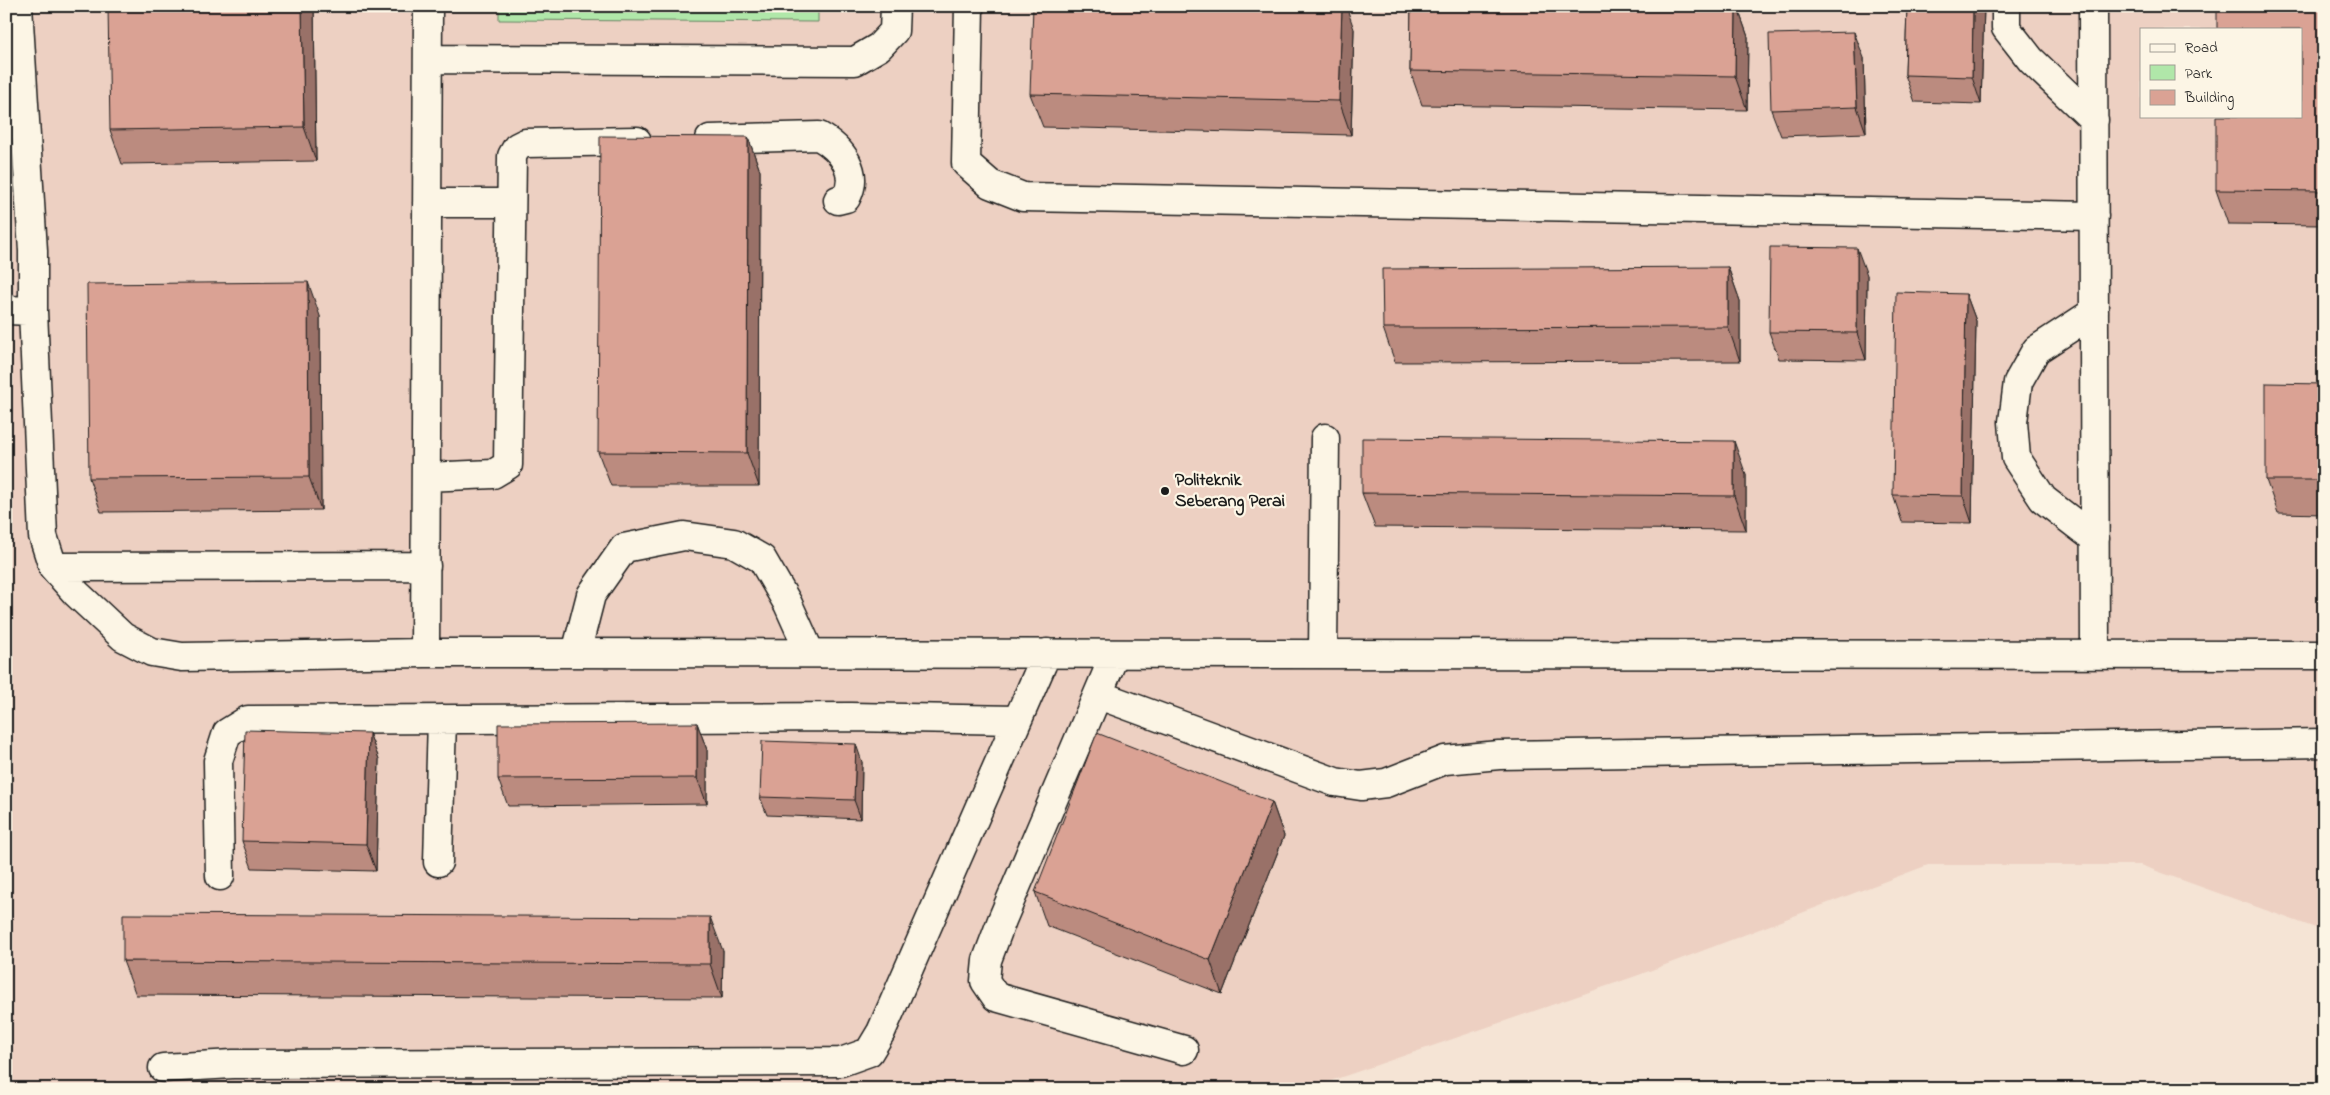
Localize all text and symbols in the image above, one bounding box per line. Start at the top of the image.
legend [2140,28,2302,118]
text: Road [2185,37,2218,59]
text: Park [2185,63,2213,85]
text: Building [2184,87,2234,110]
place label: Politeknik Seberang Perai [1175,468,1285,516]
marker: Politeknik Seberang Perai [1159,485,1171,497]

